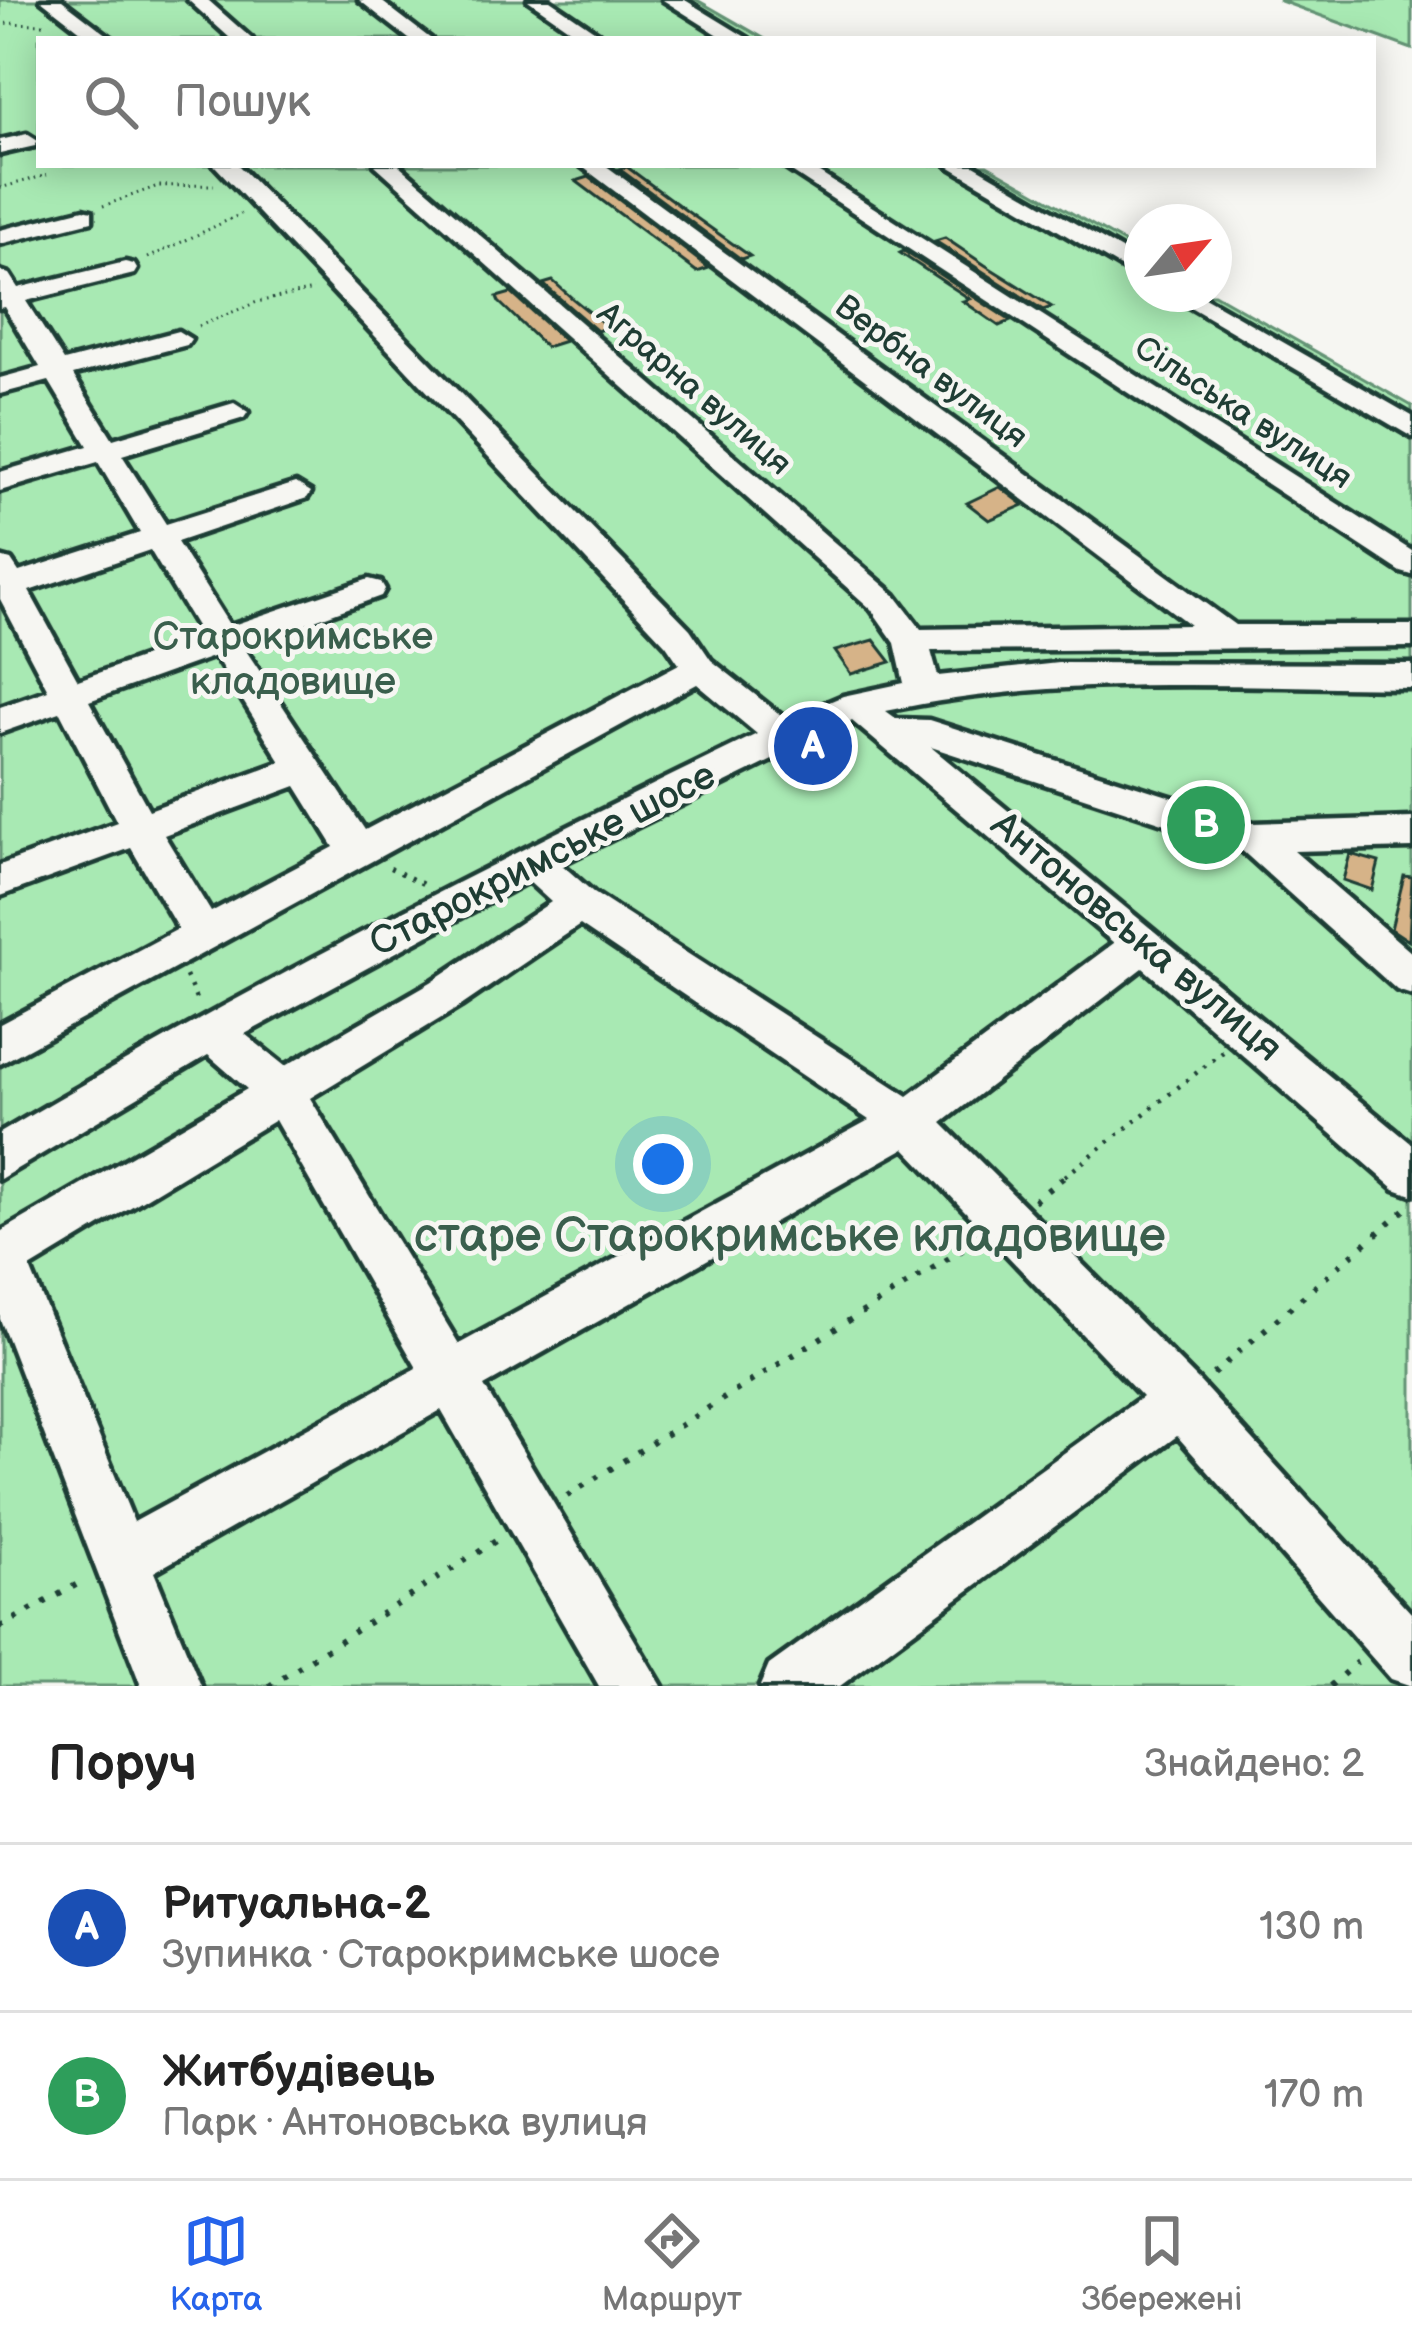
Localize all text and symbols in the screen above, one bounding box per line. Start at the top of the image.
search box [36,36,1376,168]
icon: search [78,69,144,135]
text: Пошук [174,75,311,130]
north arrow [1124,204,1232,312]
street label: Вербна вулиця [827,287,1035,457]
street label: Аграрна вулиця [588,293,799,484]
street label: Сільська вулиця [1127,328,1359,498]
park label: Старокримське кладовище [153,614,433,706]
pin: A [774,701,852,791]
street label: Старокримське шосе [362,752,724,968]
pin: B [1167,780,1245,870]
street label: Антоновська вулиця [980,801,1291,1072]
your location [633,1134,693,1194]
park label: старе Старокримське кладовище [414,1208,1166,1265]
text: Поруч [48,1734,197,1795]
text: Знайдено: 2 [1144,1741,1364,1788]
text: Ритуальна-2 [162,1877,430,1932]
text: A [75,1904,99,1951]
text: 130 m [1259,1904,1364,1951]
text: Зупинка · Старокримське шосе [162,1932,720,1979]
text: Житбудівець [162,2045,435,2100]
text: B [73,2072,101,2119]
text: 170 m [1264,2072,1364,2119]
text: Парк · Антоновська вулиця [162,2100,648,2147]
tab: Карта [170,2208,263,2320]
tab: Маршрут [602,2208,742,2320]
tab: Збережені [1081,2208,1242,2320]

